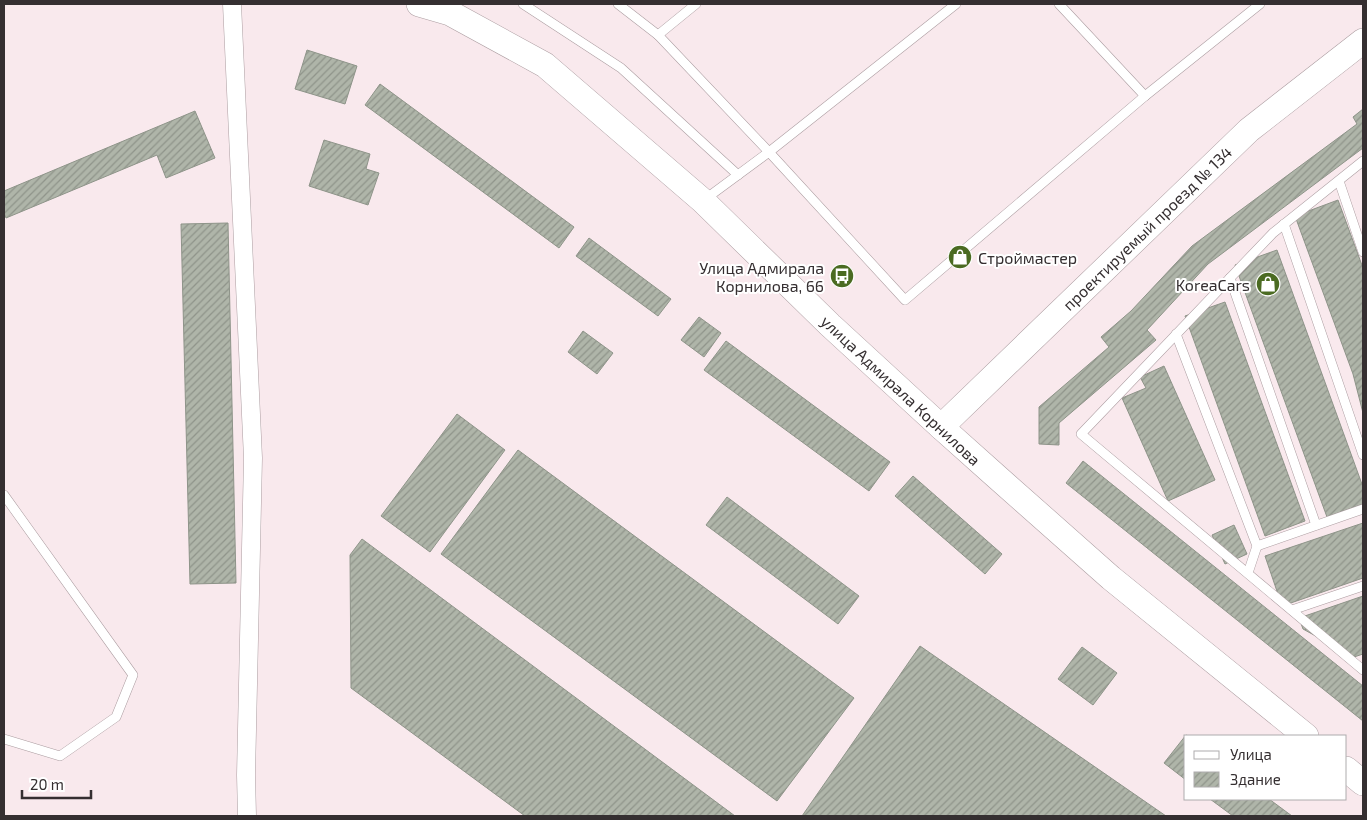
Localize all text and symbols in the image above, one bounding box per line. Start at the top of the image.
street label: проектируемый проезд № 134 [1058,142,1236,315]
shop icon: Строймастер [947,244,973,270]
place label: Строймастер [978,248,1077,267]
place label: Улица Адмирала Корнилова, 66 [699,258,824,295]
bus stop icon: Улица Адмирала Корнилова, 66 [829,263,855,289]
shop icon: KoreaCars [1255,271,1281,297]
place label: KoreaCars [1176,275,1250,294]
street label: улица Адмирала Корнилова [817,311,985,470]
legend [1184,735,1347,800]
text: Улица [1230,745,1272,763]
scale bar [22,768,91,800]
text: Здание [1230,770,1281,788]
text: 20 m [30,775,64,793]

